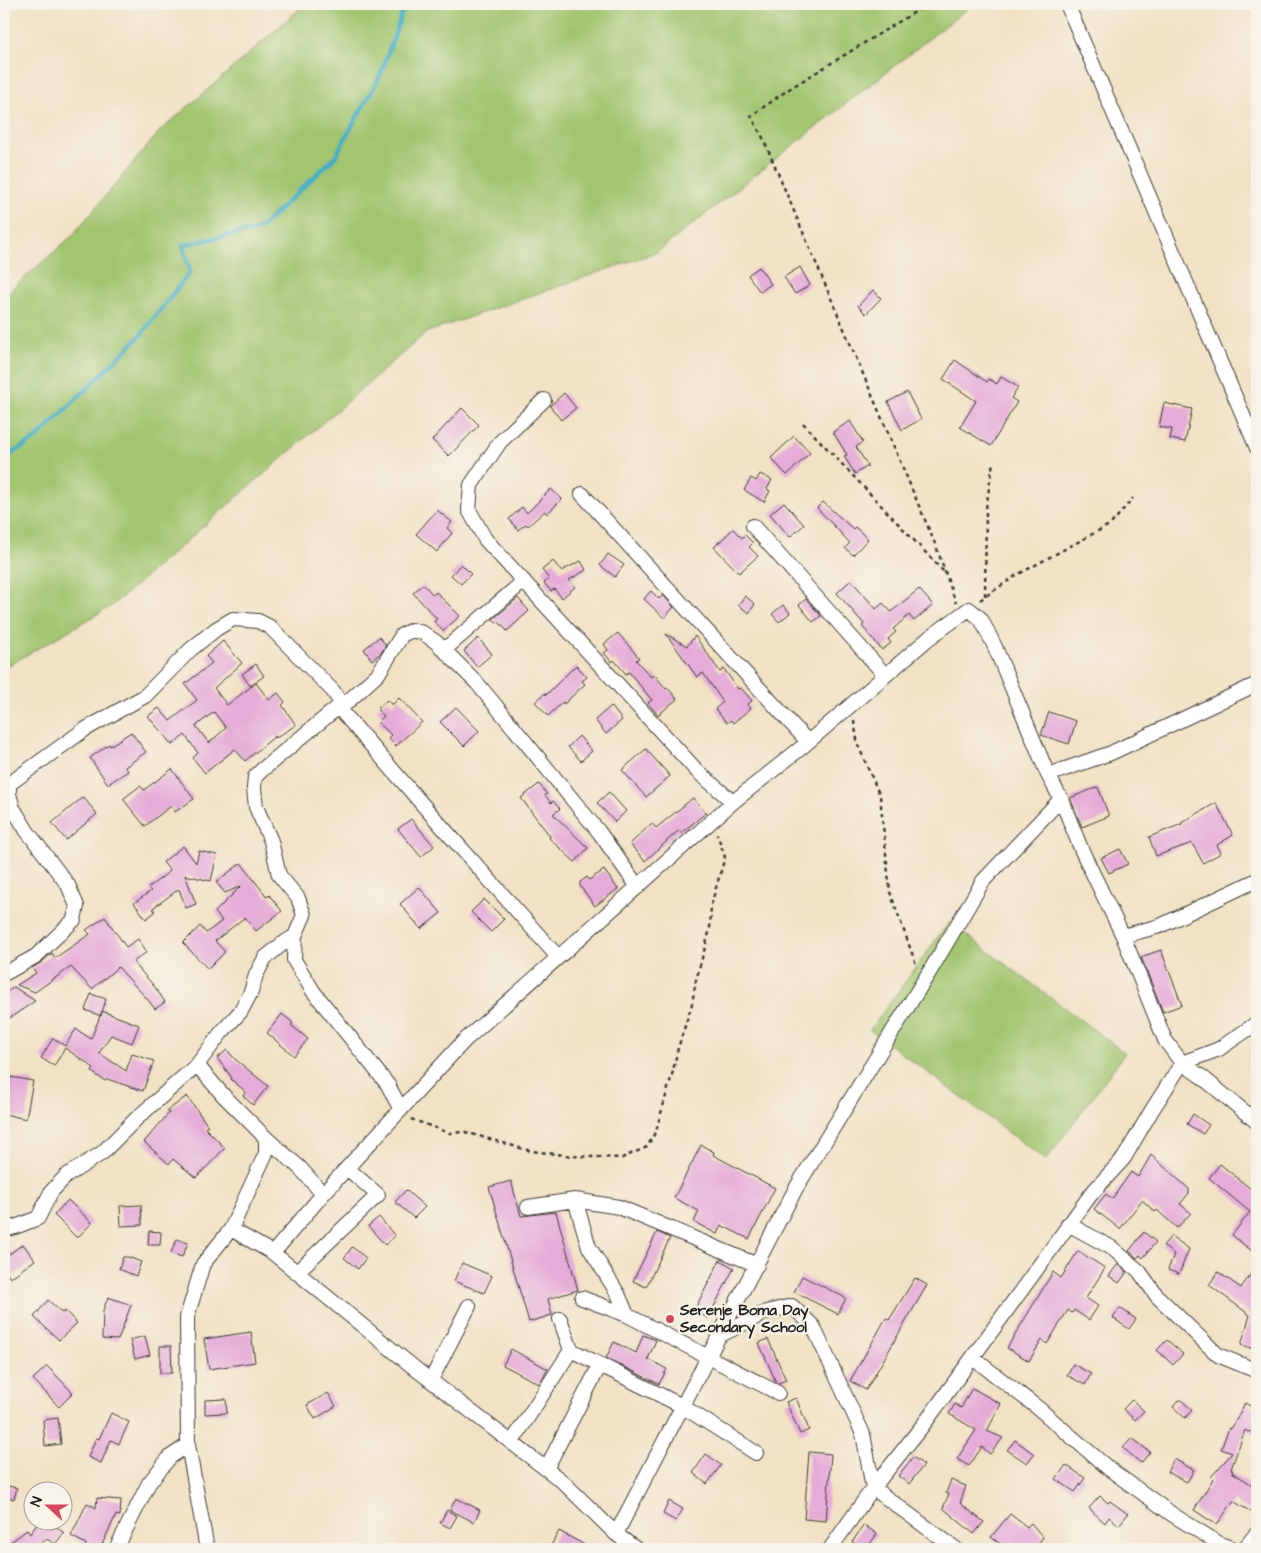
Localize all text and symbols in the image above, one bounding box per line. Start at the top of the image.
place label: Serenje Boma Day Secondary School [679,1300,809,1339]
marker: Serenje Boma Day Secondary School [664,1313,676,1325]
north arrow [22,1480,72,1530]
text: N [26,1494,48,1509]

